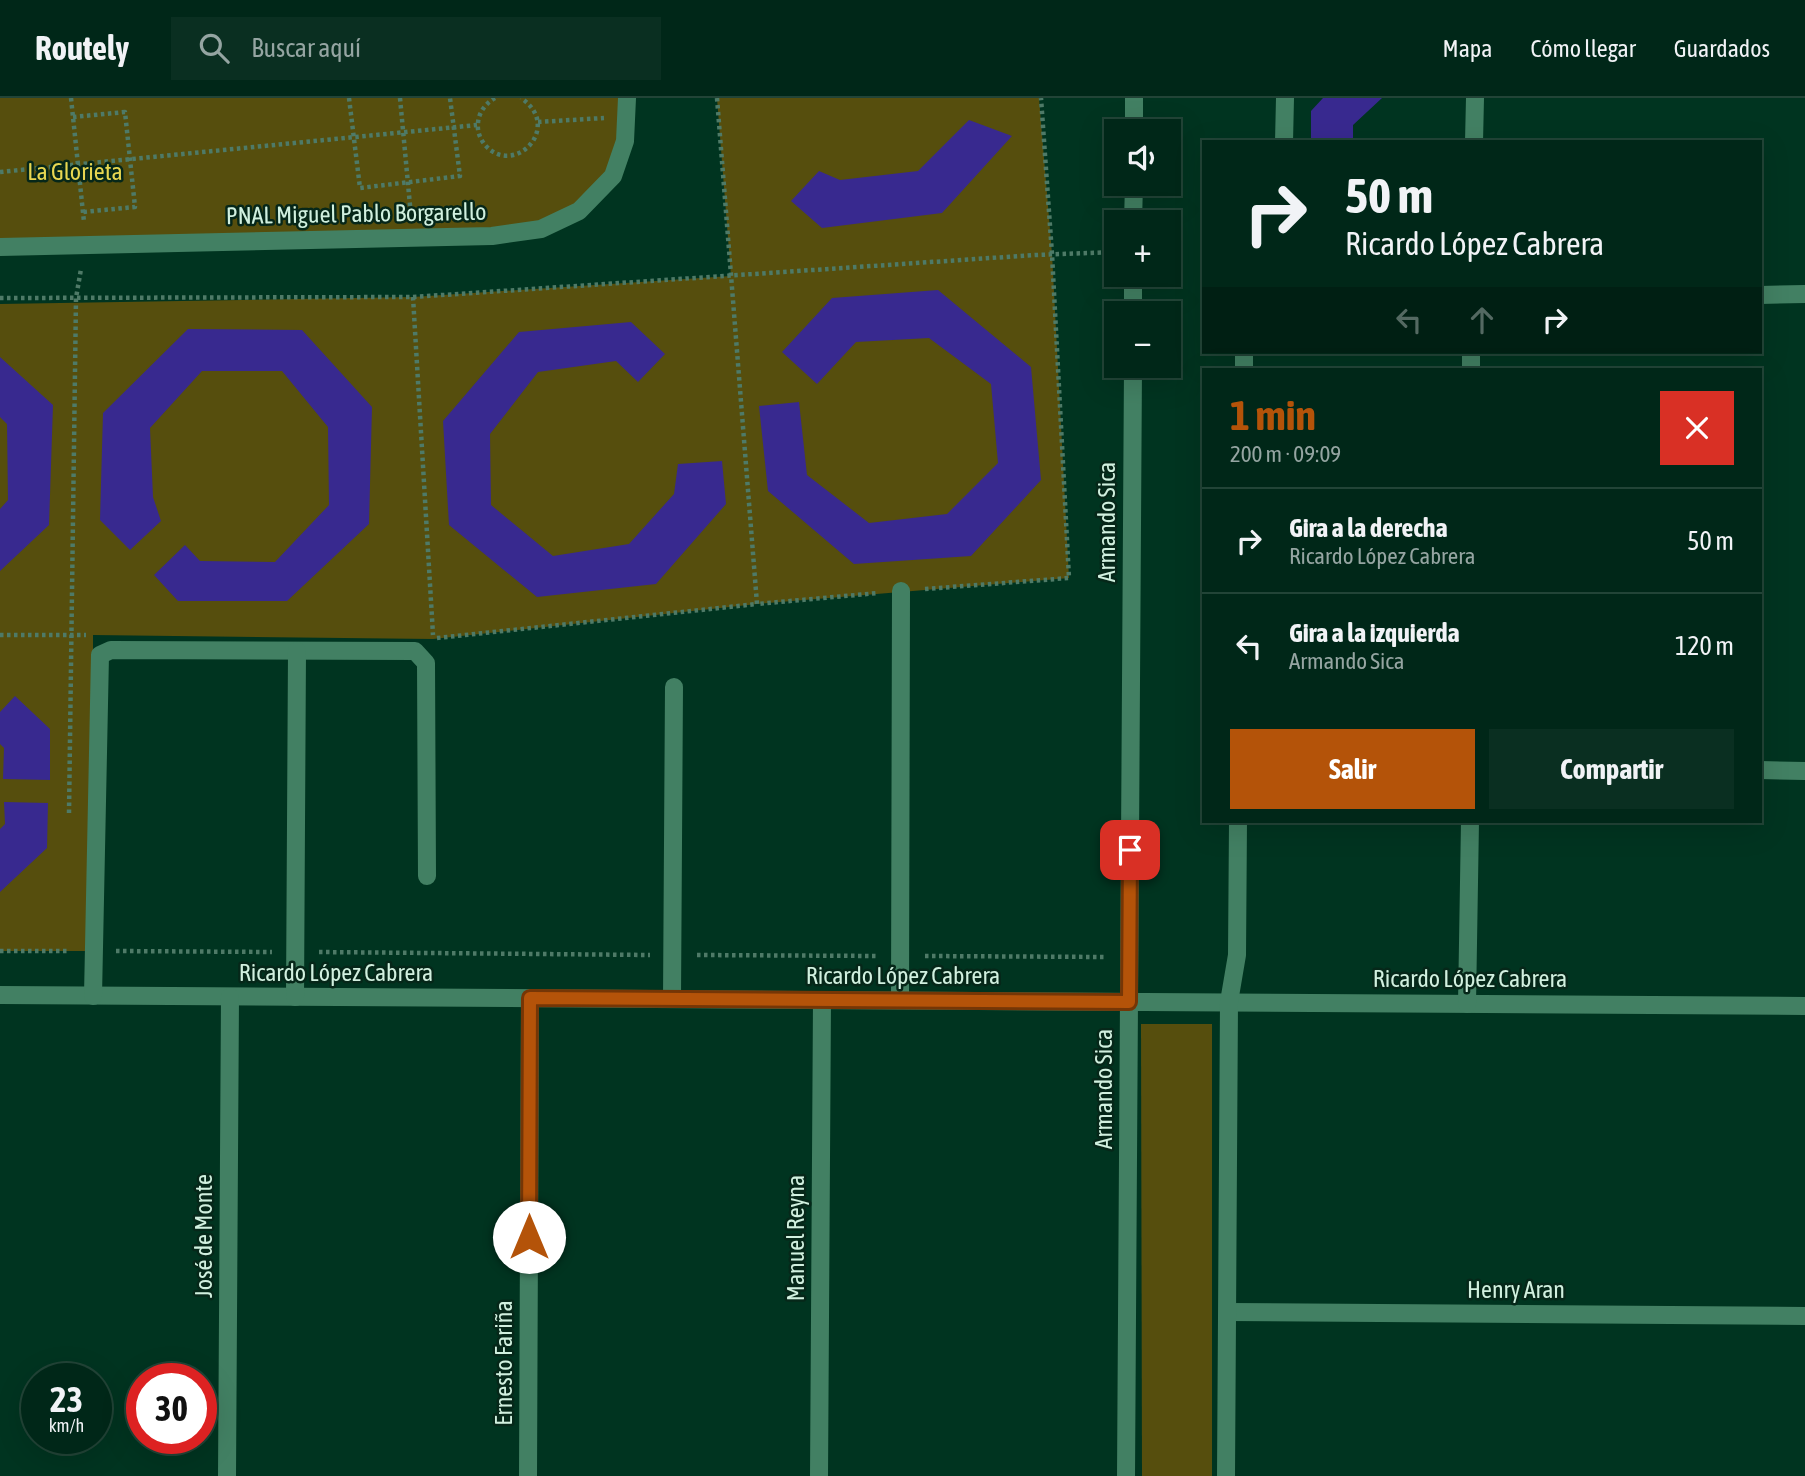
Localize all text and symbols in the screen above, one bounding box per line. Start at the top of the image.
search box [171,17,661,80]
text: Routely [35,29,129,67]
icon: search [195,29,233,67]
text: Buscar aquí [251,33,361,63]
text: Mapa [1443,35,1492,62]
text: Cómo llegar [1530,35,1636,62]
text: Guardados [1674,35,1770,62]
map controls [1104,119,1181,378]
button: sound [1104,119,1181,196]
park label: La Glorieta [27,158,123,185]
text: 50 m [1345,167,1433,223]
icon: right [1230,168,1321,259]
street label: PNAL Miguel Pablo Borgarello [225,198,486,229]
button: + [1104,210,1181,287]
text: Ricardo López Cabrera [1345,225,1604,262]
button: − [1104,301,1181,378]
icon: left [1390,301,1428,339]
icon: ahead [1463,301,1501,339]
icon: right [1536,301,1574,339]
text: 1 min [1230,391,1316,439]
button: close [1660,391,1734,465]
text: 200 m · 09:09 [1230,441,1341,467]
street label: Armando Sica [1093,462,1120,582]
text: Gira a la derecha [1289,513,1448,543]
icon: right [1230,522,1268,560]
text: 50 m [1687,526,1734,556]
text: Ricardo López Cabrera [1289,543,1475,569]
text: Gira a la izquierda [1289,618,1460,648]
icon: left [1230,627,1268,665]
text: 120 m [1675,631,1734,661]
text: Armando Sica [1289,648,1404,674]
button: Salir [1230,729,1475,809]
button: Compartir [1489,729,1734,809]
pin [1100,820,1160,880]
icon: arrive [1111,831,1149,869]
street label: Ricardo López Cabrera [239,959,433,986]
street label: Ricardo López Cabrera [806,962,1000,989]
street label: Ricardo López Cabrera [1373,965,1567,992]
street label: Armando Sica [1090,1029,1117,1149]
street label: José de Monte [190,1174,217,1298]
street label: Manuel Reyna [782,1175,809,1301]
position arrow [492,1200,566,1274]
street label: Henry Aran [1467,1276,1565,1303]
street label: Ernesto Fariña [490,1300,517,1426]
speed limit sign: 30 [126,1363,217,1454]
text: 23 [50,1379,83,1419]
text: km/h [49,1415,84,1436]

